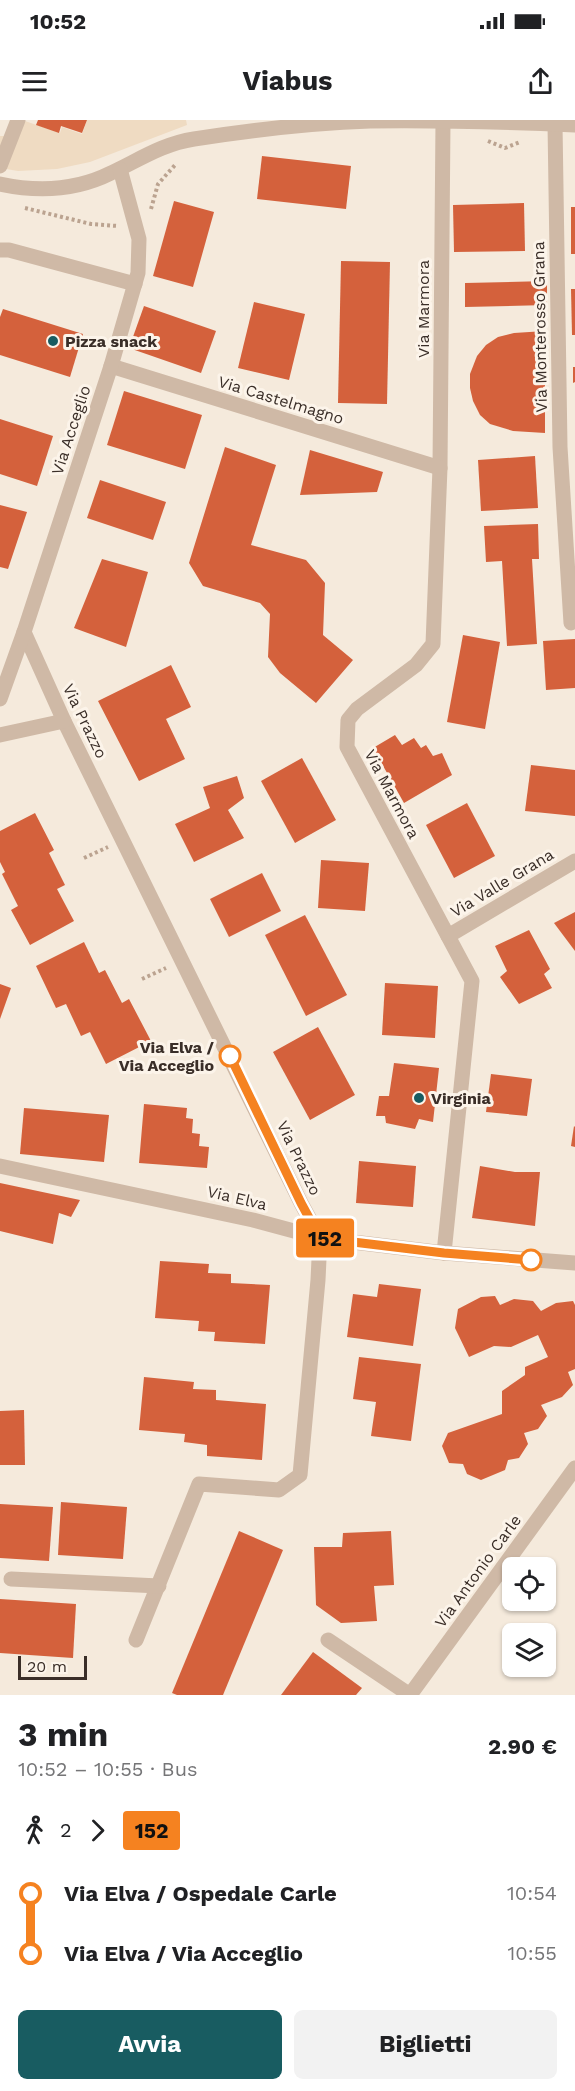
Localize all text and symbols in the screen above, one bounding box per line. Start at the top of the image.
text: 10:52 [30,9,86,34]
icon: menu [18,65,51,98]
text: Viabus [243,65,332,97]
icon: share [524,65,557,98]
street label: Via Monterosso Grana [529,241,551,413]
street label: Via Marmora [414,260,433,358]
place label: Pizza snack [65,332,157,351]
marker: Pizza snack [46,334,60,348]
street label: Via Castelmagno [216,372,346,428]
street label: Via Acceglio [48,383,94,477]
street label: Via Prazzo [59,681,111,761]
street label: Via Marmora [361,746,423,842]
street label: Via Valle Grana [447,845,557,921]
place label: Via Elva / Via Acceglio [119,1038,215,1075]
marker: Via Elva / Via Acceglio [219,1045,241,1067]
place label: Virginia [431,1089,491,1108]
marker: Virginia [412,1091,426,1105]
street label: Via Prazzo [273,1118,325,1198]
street label: Via Elva [205,1182,269,1214]
line badge: 152 [290,1218,360,1258]
text: 152 [308,1226,342,1251]
unlabelled marker [520,1249,542,1271]
street label: Via Antonio Carle [431,1511,525,1631]
map controls [502,1557,556,1677]
button: locate [502,1557,556,1611]
button: layers [502,1623,556,1677]
scale bar [18,1653,87,1680]
text: 20 m [27,1657,67,1676]
text: 3 min [18,1715,108,1754]
text: 2.90 € [488,1734,557,1759]
text: 10:52 – 10:55 · Bus [18,1757,198,1781]
icon: walk [18,1814,51,1847]
icon: forward [81,1814,114,1847]
text: 2 [60,1818,72,1842]
text: 152 [135,1818,168,1843]
text: Via Elva / Ospedale Carle [64,1881,337,1906]
text: 10:54 [507,1881,557,1905]
text: Via Elva / Via Acceglio [64,1941,303,1966]
text: 10:55 [508,1941,557,1965]
button: Avvia [18,2010,282,2079]
button: Biglietti [294,2010,557,2079]

